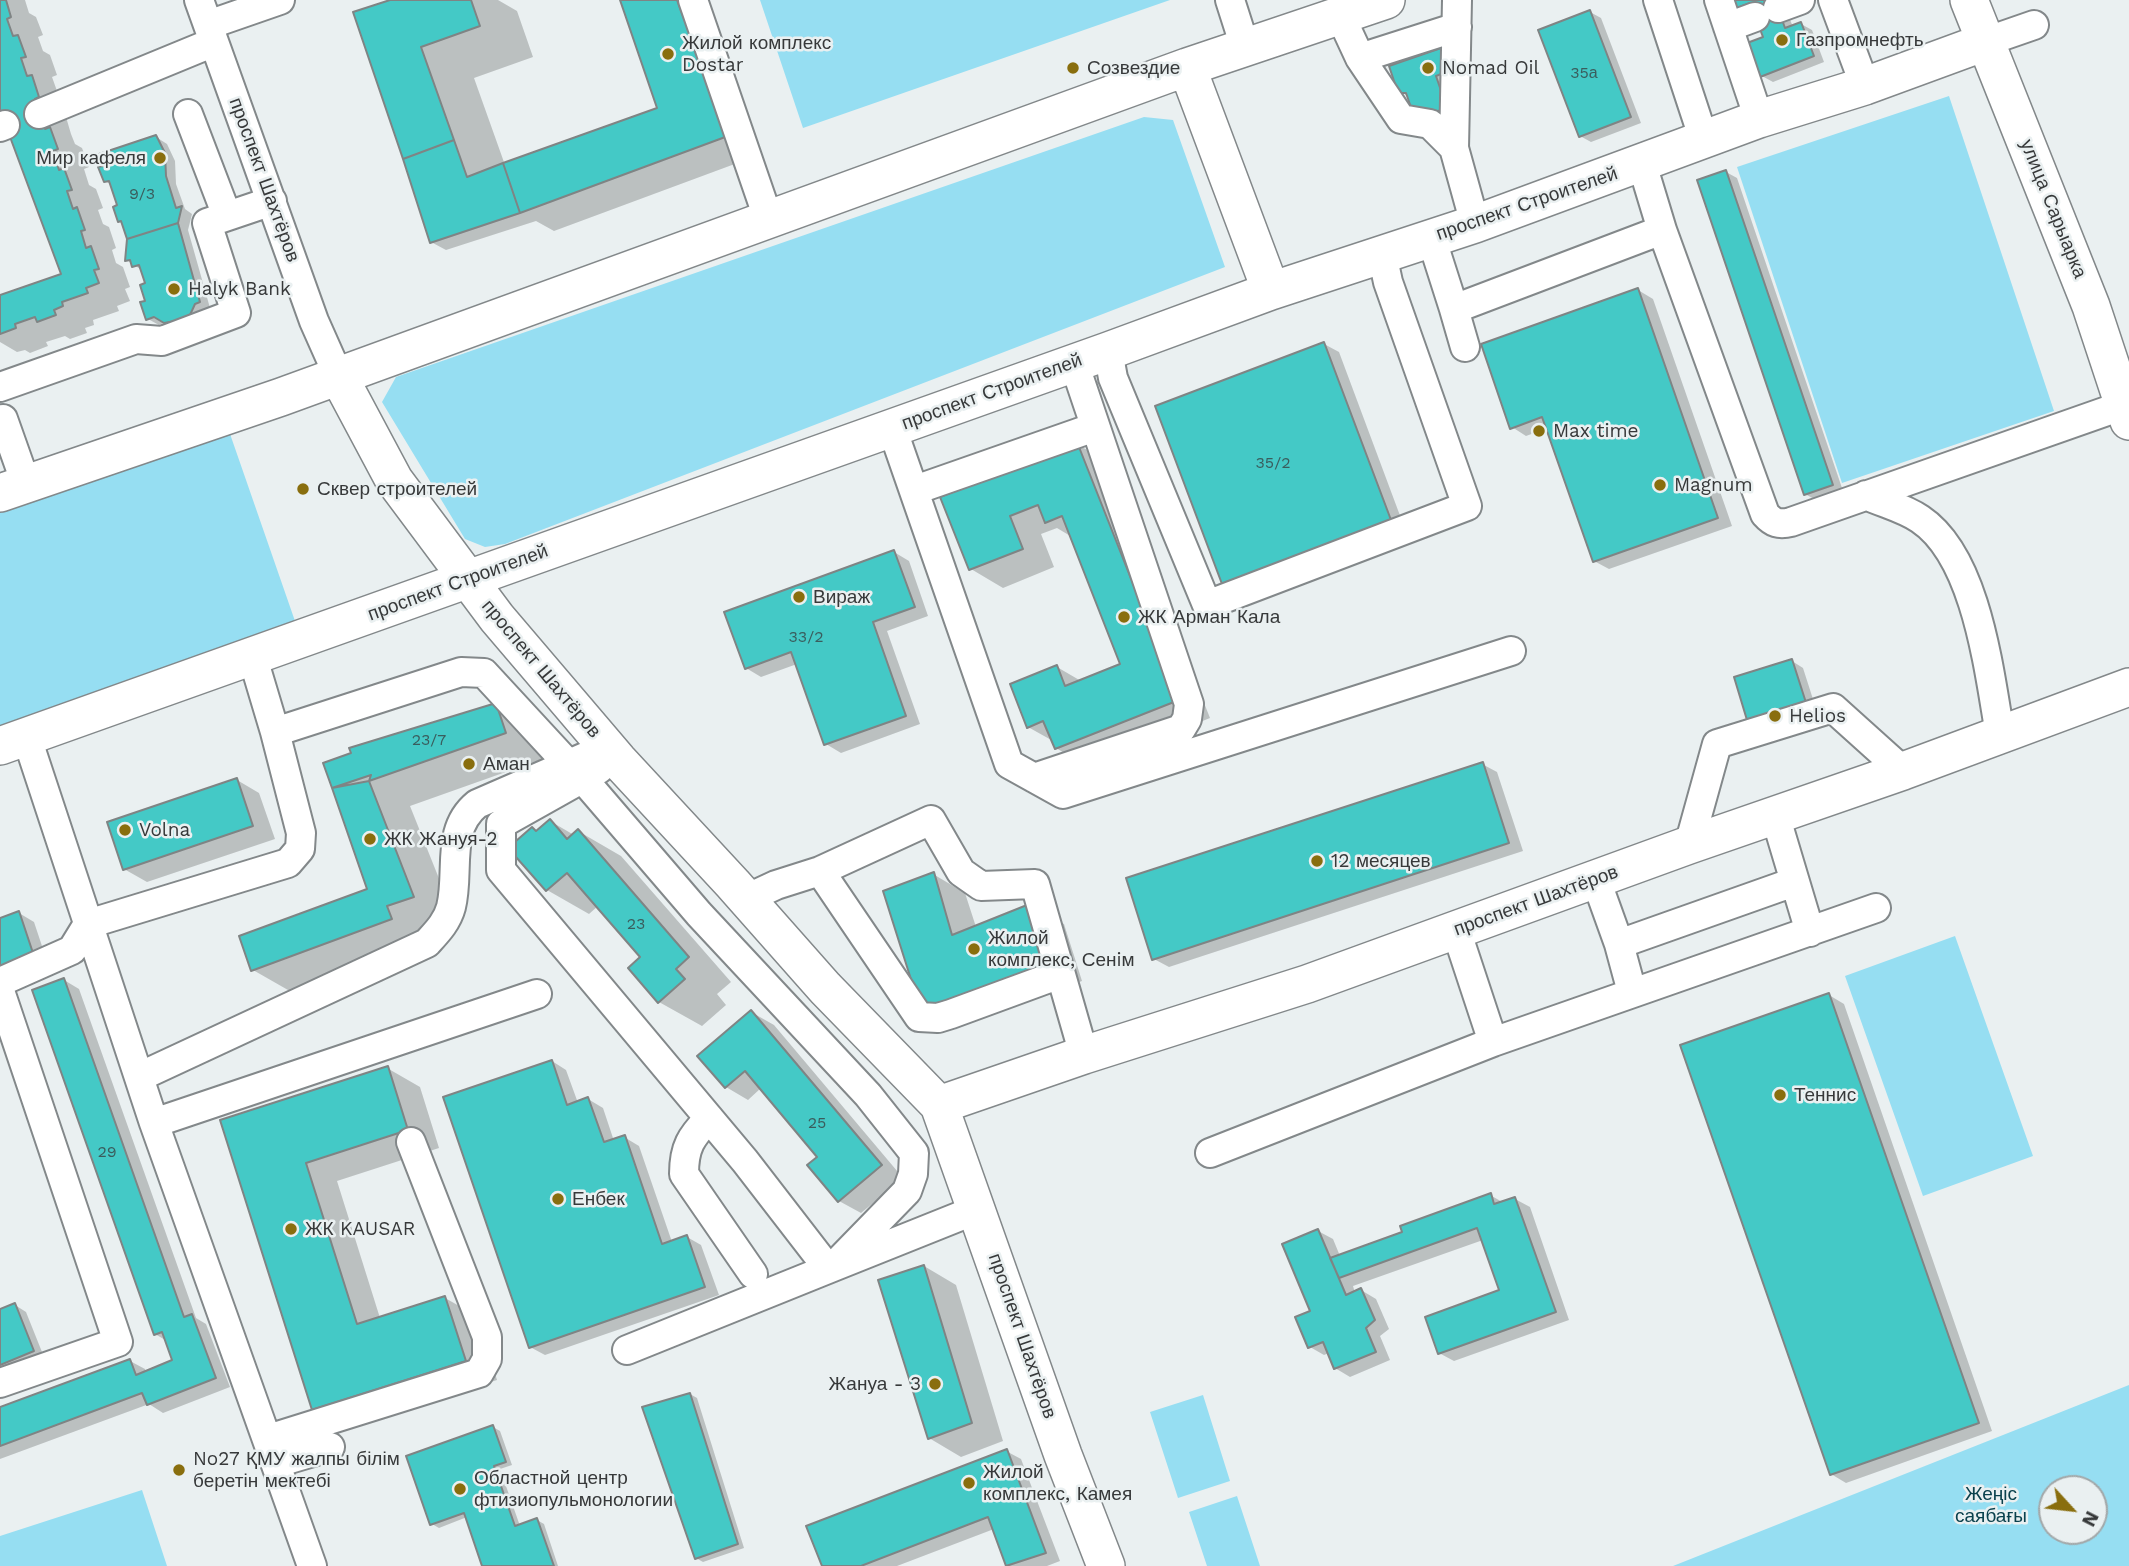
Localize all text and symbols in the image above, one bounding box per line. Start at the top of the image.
place label: Газпромнефть [1796,29,1924,51]
place label: Жилой комплекс Dostar [682,32,831,76]
marker: Газпромнефть [1774,32,1790,48]
marker: Жилой комплекс Dostar [660,46,676,62]
place label: Созвездие [1087,57,1180,79]
place label: Nomad Oil [1442,57,1539,79]
marker: Созвездие [1065,60,1081,76]
marker: Nomad Oil [1420,60,1436,76]
house number: 35а [1570,63,1598,83]
street label: проспект Шахтёров [224,95,304,265]
street label: улица Сарыарка [2015,136,2091,282]
place label: Мир кафеля [36,147,146,169]
marker: Мир кафеля [152,150,168,166]
street label: проспект Строителей [1433,162,1621,246]
house number: 9/3 [129,184,155,204]
place label: Halyk Bank [188,278,291,300]
marker: Halyk Bank [166,281,182,297]
street label: проспект Строителей [899,349,1085,435]
place label: Max time [1553,420,1639,442]
marker: Max time [1531,423,1547,439]
house number: 35/2 [1256,453,1290,473]
place label: Magnum [1674,474,1753,496]
marker: Magnum [1652,477,1668,493]
place label: Сквер строителей [317,478,477,500]
marker: Сквер строителей [295,481,311,497]
street label: проспект Строителей [365,540,551,626]
place label: Вираж [813,586,870,608]
marker: Вираж [791,589,807,605]
street label: проспект Шахтёров [477,595,605,743]
place label: ЖК Арман Кала [1138,606,1280,628]
marker: ЖК Арман Кала [1116,609,1132,625]
house number: 33/2 [789,627,823,647]
place label: Helios [1789,705,1846,727]
marker: Helios [1767,708,1783,724]
house number: 23/7 [412,730,446,750]
place label: Аман [483,753,530,775]
marker: Аман [461,756,477,772]
place label: Volna [139,819,190,841]
marker: Volna [117,822,133,838]
place label: ЖК Жануя-2 [384,828,497,850]
marker: ЖК Жануя-2 [362,831,378,847]
place label: 12 месяцев [1331,850,1431,872]
marker: 12 месяцев [1309,853,1325,869]
street label: проспект Шахтёров [1451,861,1621,941]
house number: 23 [627,914,645,934]
place label: Жилой комплекс, Сенiм [988,927,1135,971]
marker: Жилой комплекс, Сенiм [966,941,982,957]
place label: Теннис [1794,1084,1856,1106]
marker: Теннис [1772,1087,1788,1103]
house number: 25 [808,1113,826,1133]
house number: 29 [97,1142,117,1162]
place label: Енбек [572,1188,625,1210]
marker: Енбек [550,1191,566,1207]
place label: ЖК KAUSAR [305,1218,415,1240]
marker: ЖК KAUSAR [283,1221,299,1237]
street label: проспект Шахтёров [983,1250,1061,1422]
place label: Жануа - 3 [829,1373,921,1395]
marker: Жануа - 3 [927,1376,943,1392]
place label: No27 ҚМУ жалпы білім беретін мектебі [193,1448,400,1492]
place label: Жилой комплекс, Камея [983,1461,1132,1505]
marker: No27 ҚМУ жалпы білім беретін мектебі [171,1462,187,1478]
place label: Областной центр фтизиопульмонологии [474,1467,673,1511]
marker: Жилой комплекс, Камея [961,1475,977,1491]
north arrow [2038,1475,2108,1545]
marker: Областной центр фтизиопульмонологии [452,1481,468,1497]
park label: Жеңіс саябағы [1955,1483,2027,1527]
text: N [2077,1507,2104,1530]

